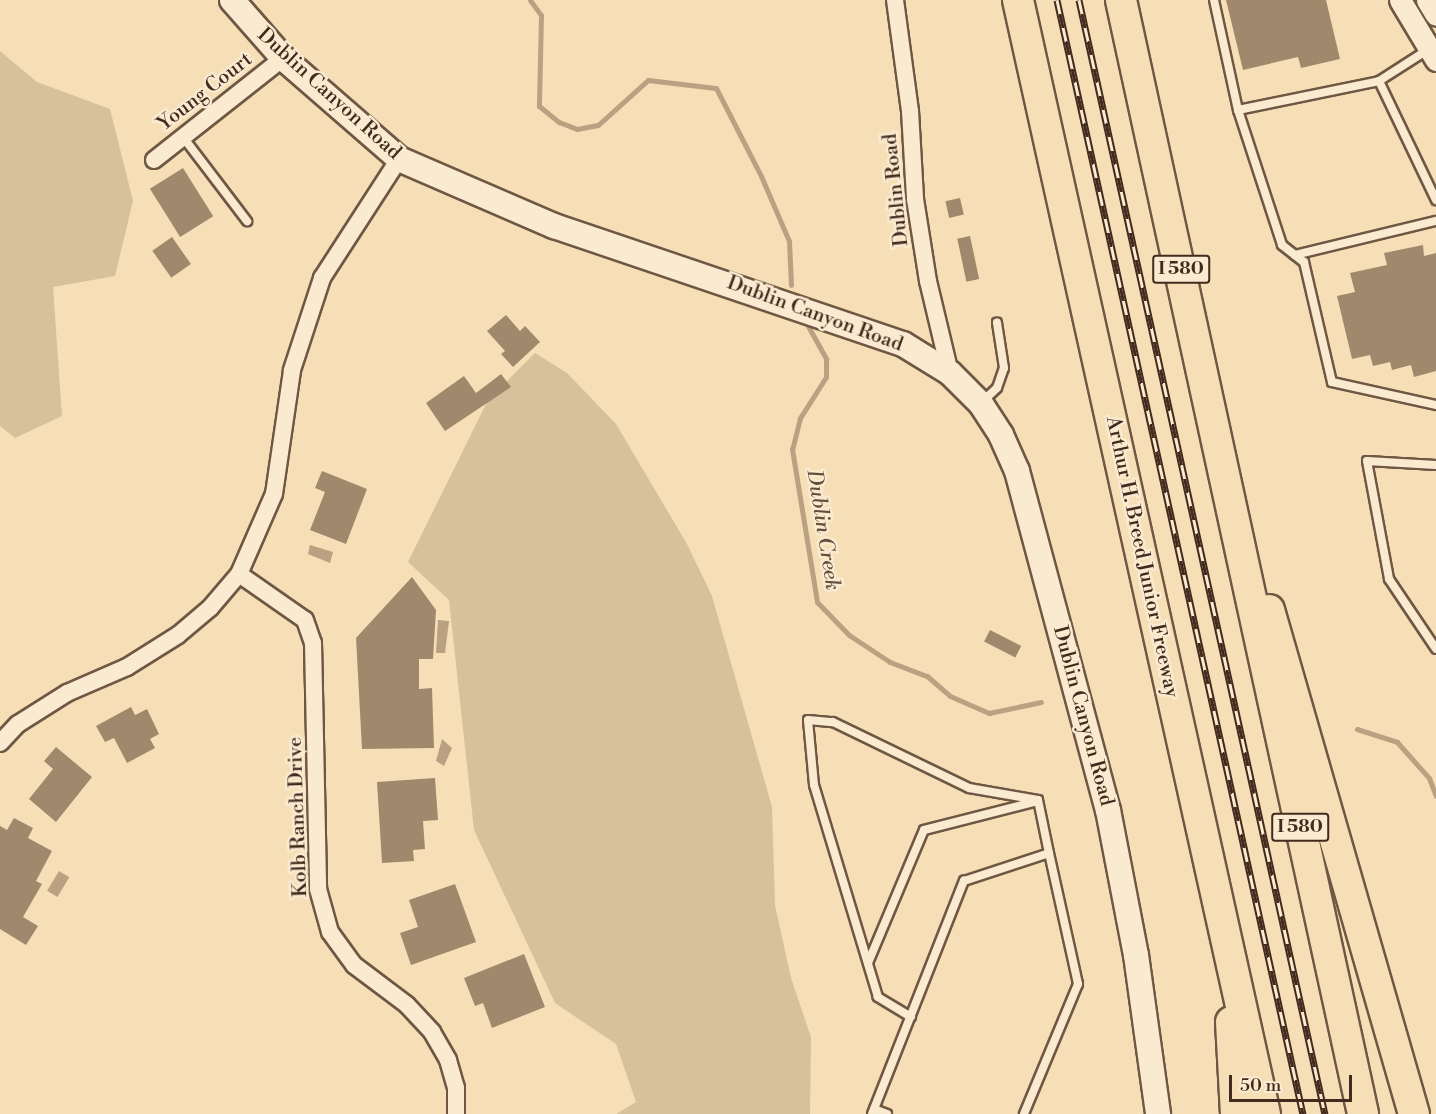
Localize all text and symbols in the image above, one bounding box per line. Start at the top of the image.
street label: Dublin Canyon Road [252,23,406,165]
street label: Young Court [153,48,257,136]
street label: Dublin Road [878,132,914,248]
road number: I 580 [1151,254,1211,284]
street label: Dublin Canyon Road [724,271,906,357]
street label: Arthur H. Breed Junior Freeway [1100,414,1184,700]
water label: Dublin Creek [801,468,845,592]
street label: Dublin Canyon Road [1047,623,1119,809]
street label: Kolb Ranch Drive [283,736,313,898]
road number: I 580 [1270,812,1330,842]
scale bar [1232,1063,1355,1101]
text: 50 m [1240,1074,1281,1097]

